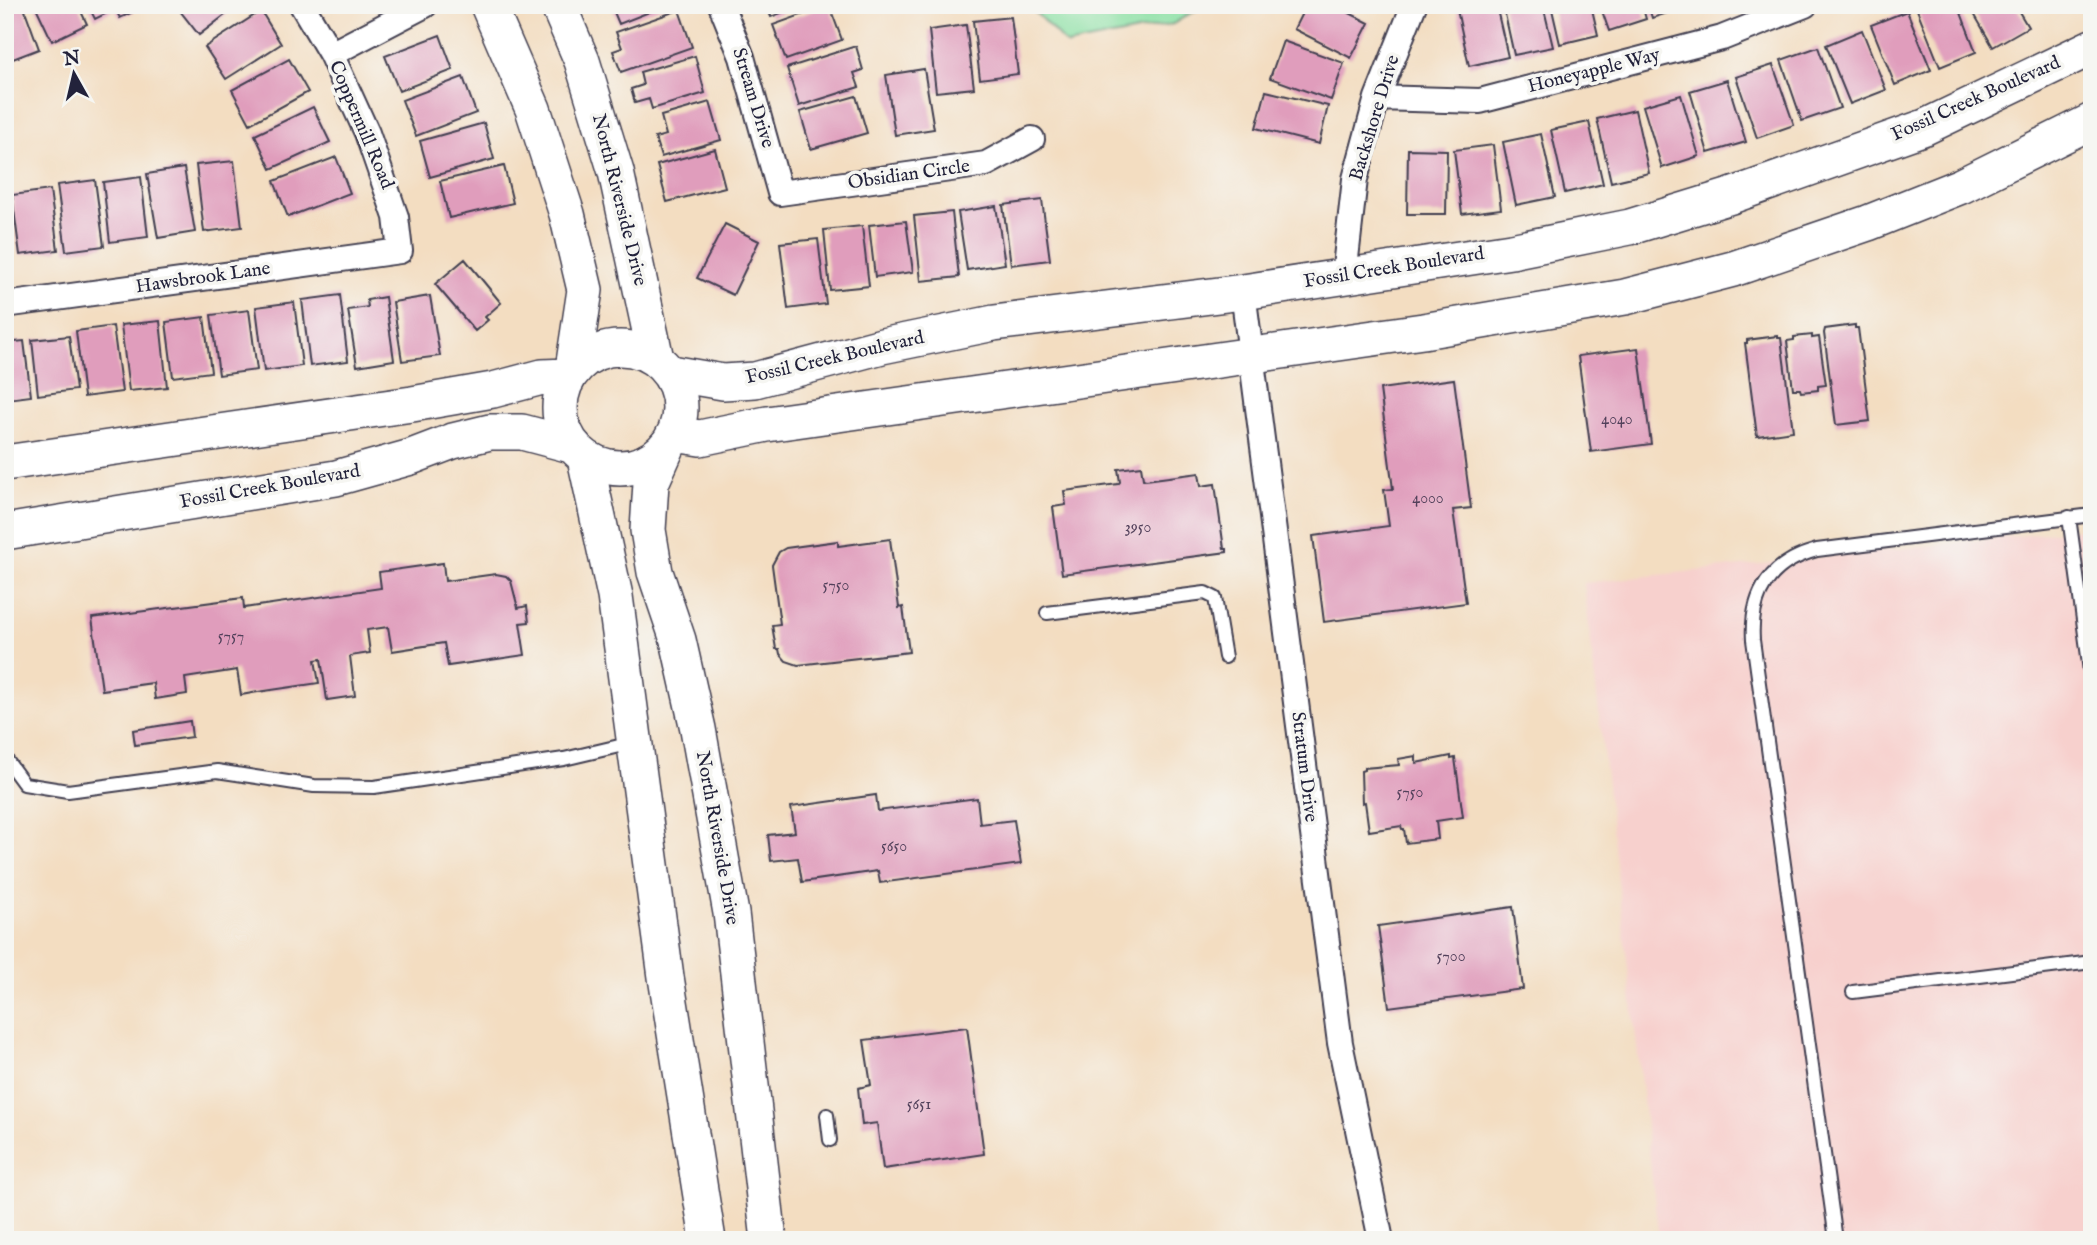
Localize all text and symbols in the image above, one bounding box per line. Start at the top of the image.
north arrow [38,38,108,108]
street label: Honeyapple Way [1525,43,1663,99]
street label: Stream Drive [726,45,780,151]
text: N [61,46,82,72]
street label: Fossil Creek Boulevard [1888,51,2065,147]
street label: Backshore Drive [1345,52,1406,184]
street label: Coppermill Road [323,57,399,194]
street label: North Riverside Drive [586,112,652,289]
street label: Obsidian Circle [847,155,972,195]
street label: Fossil Creek Boulevard [1302,242,1487,294]
street label: Hawsbrook Lane [134,257,272,299]
street label: Fossil Creek Boulevard [743,326,927,390]
house number: 4040 [1601,410,1633,430]
street label: Fossil Creek Boulevard [178,459,363,515]
house number: 4000 [1412,489,1444,509]
house number: 3950 [1125,518,1151,538]
house number: 5750 [823,576,850,596]
house number: 5757 [218,627,244,647]
street label: Stratum Drive [1285,710,1323,824]
street label: North Riverside Drive [690,749,744,927]
house number: 5750 [1397,783,1424,803]
house number: 5650 [881,837,907,857]
house number: 5700 [1437,947,1466,967]
house number: 5651 [907,1095,931,1115]

